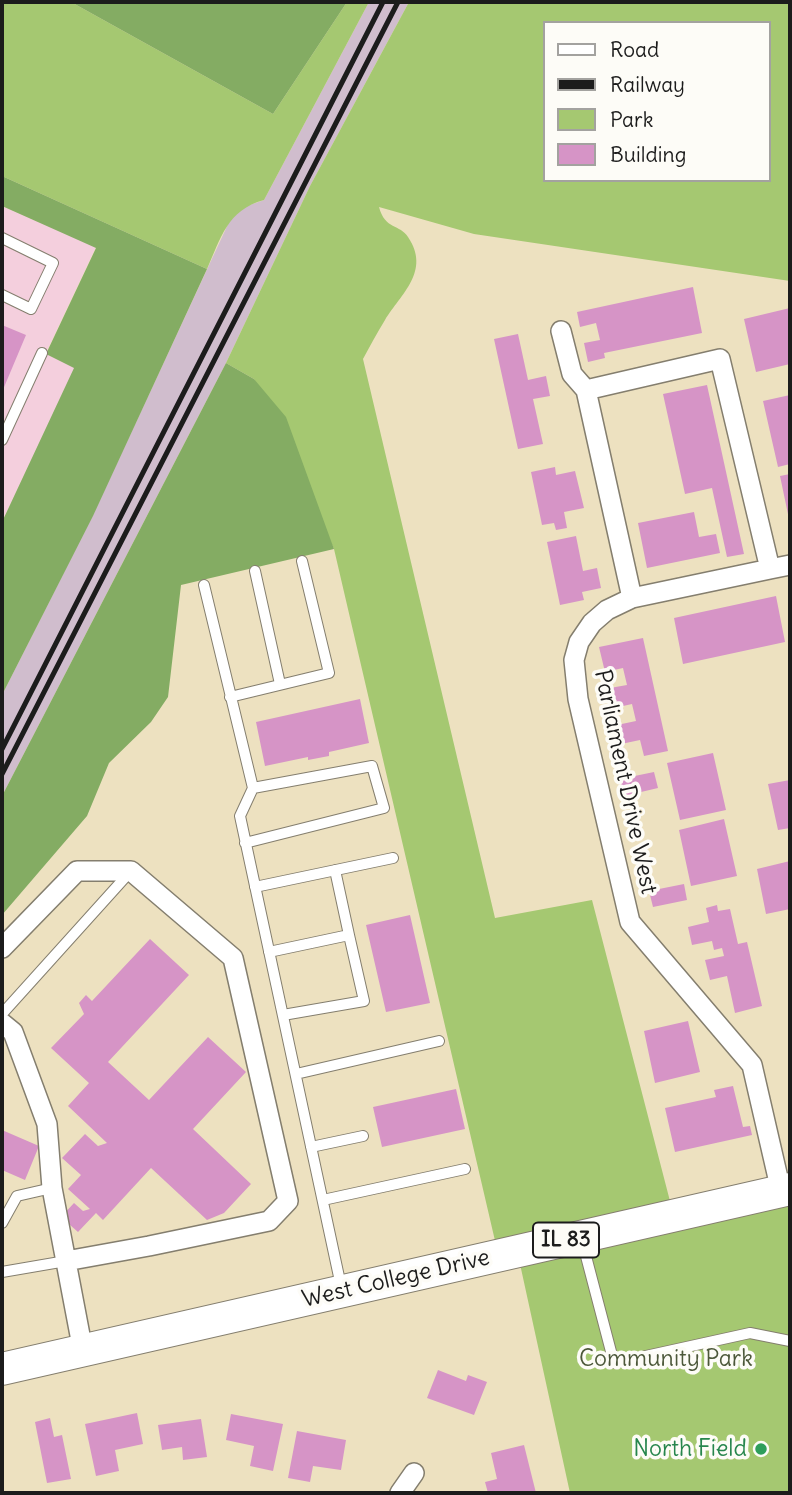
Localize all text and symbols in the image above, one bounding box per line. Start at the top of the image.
legend [544,21,771,182]
text: Road [610,36,659,63]
text: Railway [610,71,685,98]
text: Park [610,106,653,133]
text: Building [610,141,686,168]
street label: Parliament Drive West [588,667,662,897]
road number: IL 83 [533,1222,599,1258]
street label: West College Drive [299,1244,493,1314]
park label: Community Park [579,1345,753,1373]
place label: North Field [633,1435,747,1463]
marker: North Field [753,1441,769,1457]

